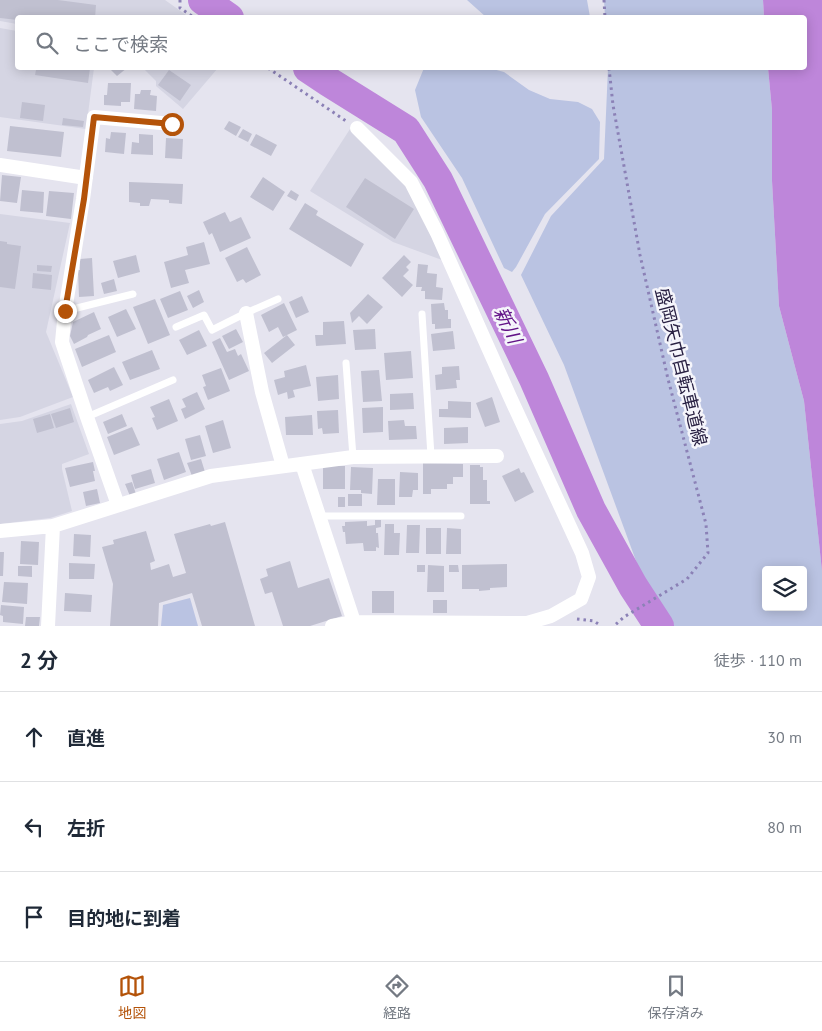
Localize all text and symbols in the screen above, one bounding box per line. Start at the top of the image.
search box [15,15,807,70]
icon: search [33,29,61,57]
text: ここで検索 [73,32,168,56]
route start [161,113,184,136]
street label: 盛岡矢巾自転車道線 [651,286,712,448]
route end [54,300,77,323]
water label: 新川 [489,303,528,349]
map controls [762,566,807,611]
button: layers [762,566,807,611]
text: 2 分 [20,647,58,674]
text: 徒歩 · 110 m [714,650,802,670]
icon: ahead [20,723,48,751]
text: 直進 [67,726,105,750]
text: 30 m [767,727,802,747]
icon: left [20,813,48,841]
text: 左折 [67,816,105,840]
text: 80 m [767,817,802,837]
icon: arrive [20,903,48,931]
text: 目的地に到着 [67,906,181,930]
tab: 地図 [118,972,146,1022]
tab: 経路 [383,972,411,1022]
tab: 保存済み [648,972,704,1022]

